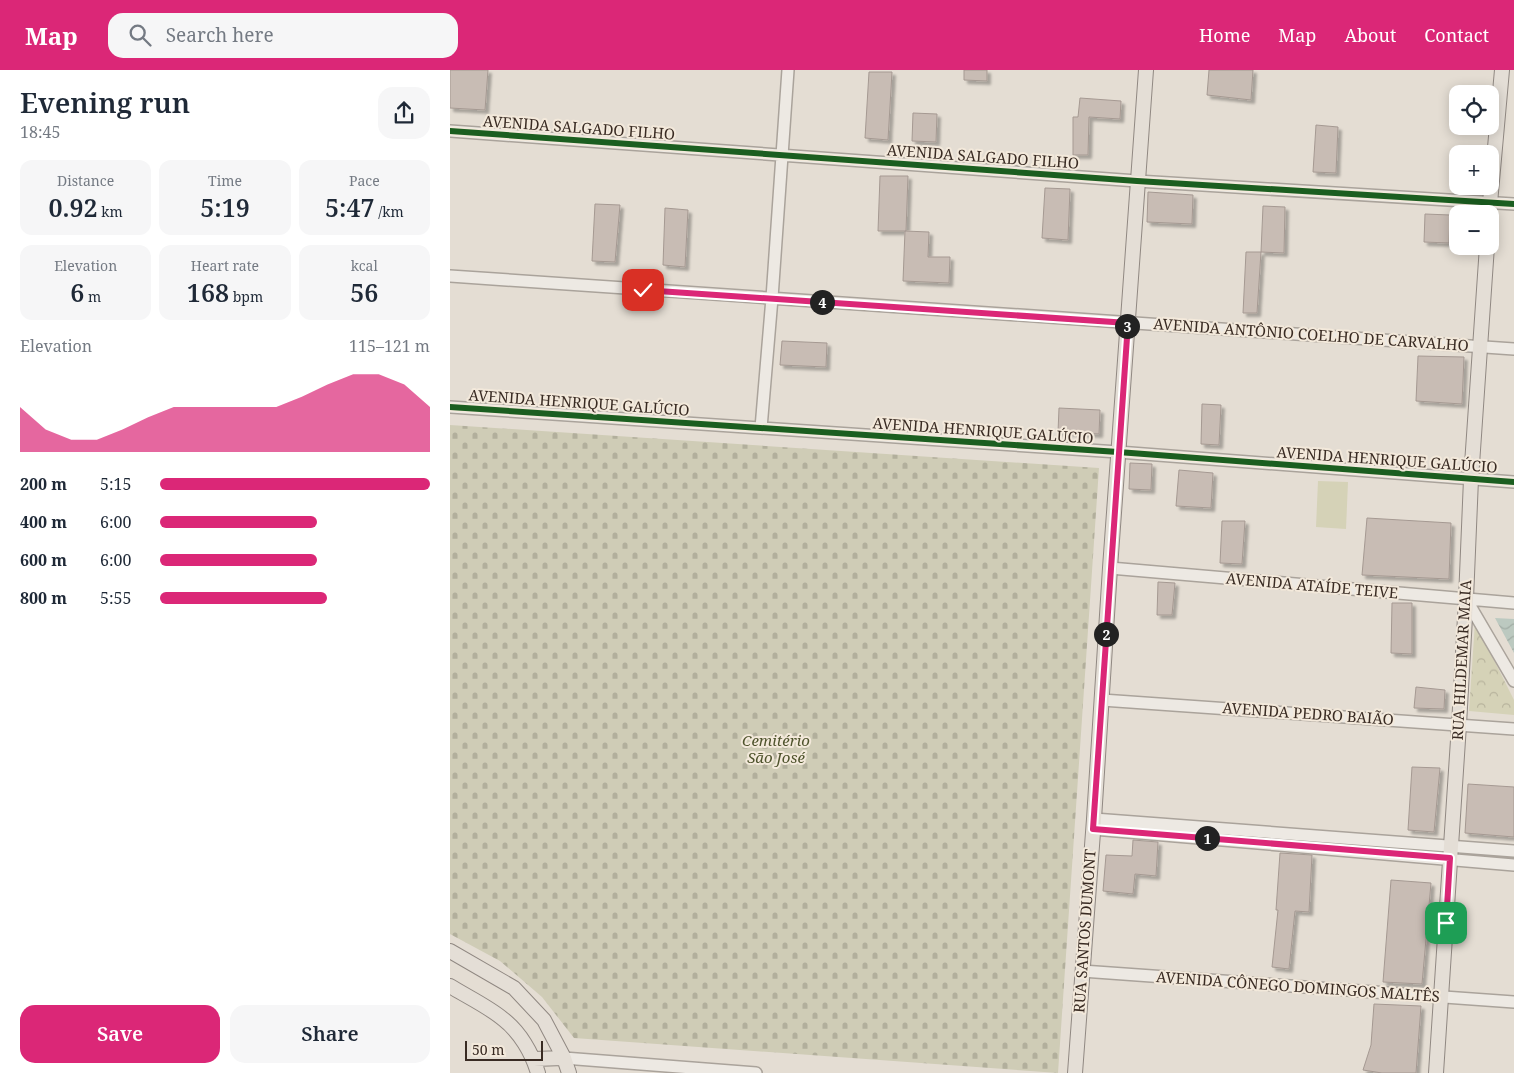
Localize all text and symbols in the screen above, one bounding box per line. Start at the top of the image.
search box [108,13,458,58]
text: Map [25,19,78,52]
icon: search [126,21,154,49]
text: Search here [166,22,274,48]
text: Home [1199,23,1250,47]
text: Map [1278,23,1316,47]
text: About [1344,23,1396,47]
text: Contact [1424,23,1489,47]
text: Evening run [20,83,190,121]
map controls [1449,85,1499,255]
button: locate [1449,85,1499,135]
button: share [378,87,430,139]
street label: AVENIDA SALGADO FILHO [482,110,676,144]
text: 18:45 [20,121,60,143]
street label: AVENIDA SALGADO FILHO [886,139,1080,173]
button: + [1449,145,1499,195]
text: Distance [57,171,114,190]
text: Time [208,171,242,190]
text: Pace [349,171,380,190]
text: 0.92 [49,190,98,224]
text: 5:19 [200,190,250,224]
text: 5:47 [325,190,375,224]
text: km [98,202,123,221]
text: /km [375,202,404,221]
button: − [1449,205,1499,255]
text: Elevation [54,256,117,275]
text: Heart rate [191,256,259,275]
text: kcal [351,256,378,275]
pin [622,269,664,311]
text: 6 [70,275,84,309]
text: 168 [187,275,229,309]
text: 56 [350,275,378,309]
icon: check [629,276,657,304]
text: m [84,287,101,306]
text: bpm [229,287,263,306]
pin: 4 [810,290,834,314]
text: 4 [819,293,826,312]
street label: AVENIDA ANTÔNIO COELHO DE CARVALHO [1153,313,1469,355]
pin: 3 [1114,314,1140,338]
text: 3 [1124,317,1131,336]
text: Elevation [20,335,92,357]
text: 115–121 m [349,335,430,357]
street label: AVENIDA HENRIQUE GALÚCIO [468,384,690,420]
street label: AVENIDA HENRIQUE GALÚCIO [872,412,1094,448]
street label: AVENIDA HENRIQUE GALÚCIO [1276,441,1498,477]
text: 200 m [20,473,67,495]
text: 5:15 [100,473,131,495]
text: 400 m [20,511,67,533]
text: 6:00 [100,511,131,533]
text: 600 m [20,549,67,571]
text: 6:00 [100,549,131,571]
street label: AVENIDA ATAÍDE TEIVE [1225,568,1399,602]
street label: RUA HILDEMAR MAIA [1447,579,1475,741]
text: 800 m [20,587,67,609]
text: 5:55 [100,587,131,609]
pin: 2 [1094,622,1118,646]
text: 2 [1103,625,1110,644]
street label: AVENIDA PEDRO BAIÃO [1222,697,1394,729]
park label: Cemitério São José [742,730,810,767]
pin: 1 [1194,826,1220,850]
text: 1 [1204,829,1211,848]
street label: RUA SANTOS DUMONT [1068,848,1100,1013]
pin [1425,902,1467,944]
icon: arrive [1432,909,1460,937]
street label: AVENIDA CÔNEGO DOMINGOS MALTÊS [1156,966,1441,1006]
button: Save [20,1005,220,1063]
button: Share [230,1005,430,1063]
scale bar [465,1038,542,1061]
text: 50 m [472,1040,505,1059]

